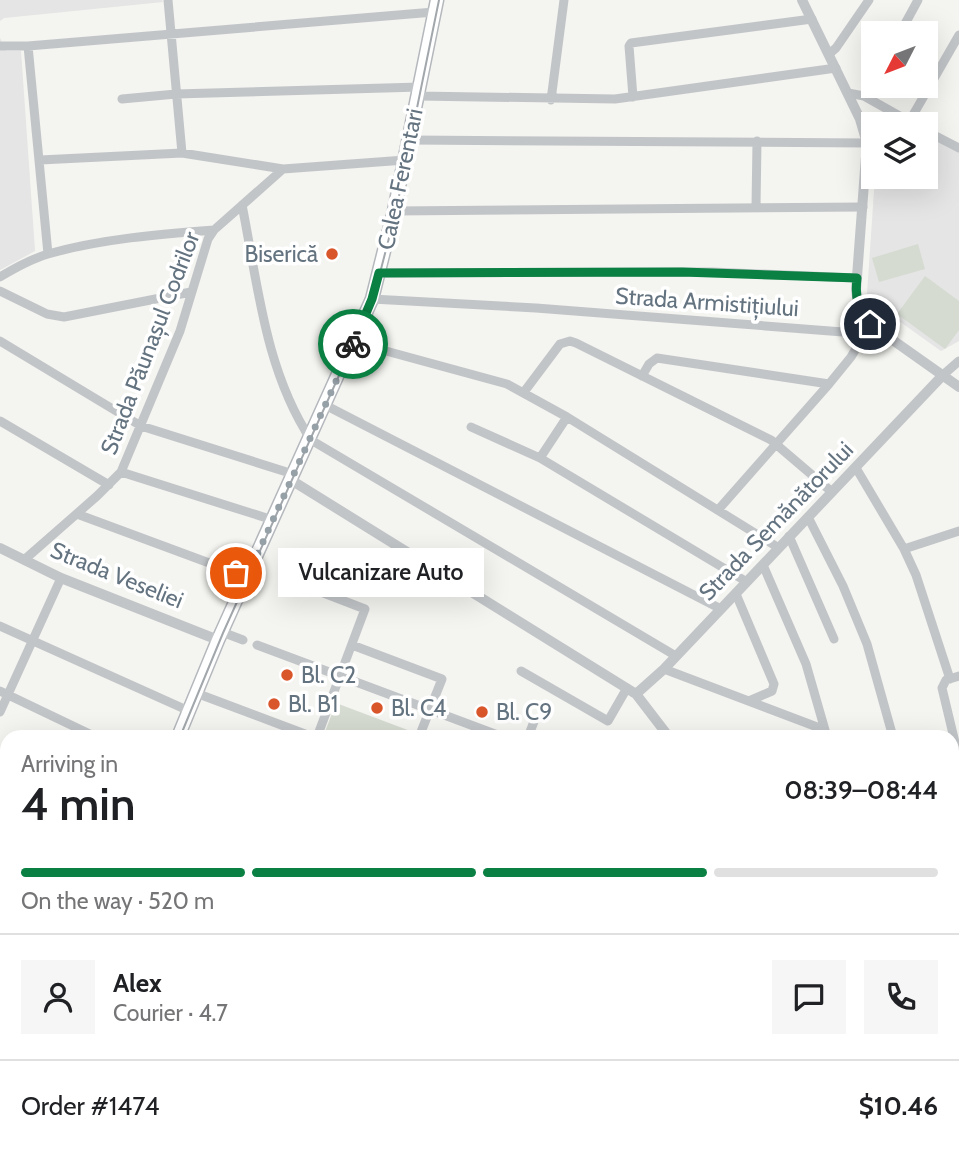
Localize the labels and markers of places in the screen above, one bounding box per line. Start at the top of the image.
place label: Biserică [245,240,318,268]
marker: Biserică [324,246,340,262]
pin [840,294,900,354]
pin [206,543,266,603]
callout: Vulcanizare Auto [278,548,485,598]
place label: Bl. C2 [301,661,356,689]
marker: Bl. C2 [279,667,295,683]
place label: Bl. B1 [288,690,338,718]
place label: Bl. C4 [391,694,446,722]
marker: Bl. B1 [266,696,282,712]
place label: Bl. C9 [496,698,552,726]
marker: Bl. C4 [369,700,385,716]
marker: Bl. C9 [474,704,490,720]

